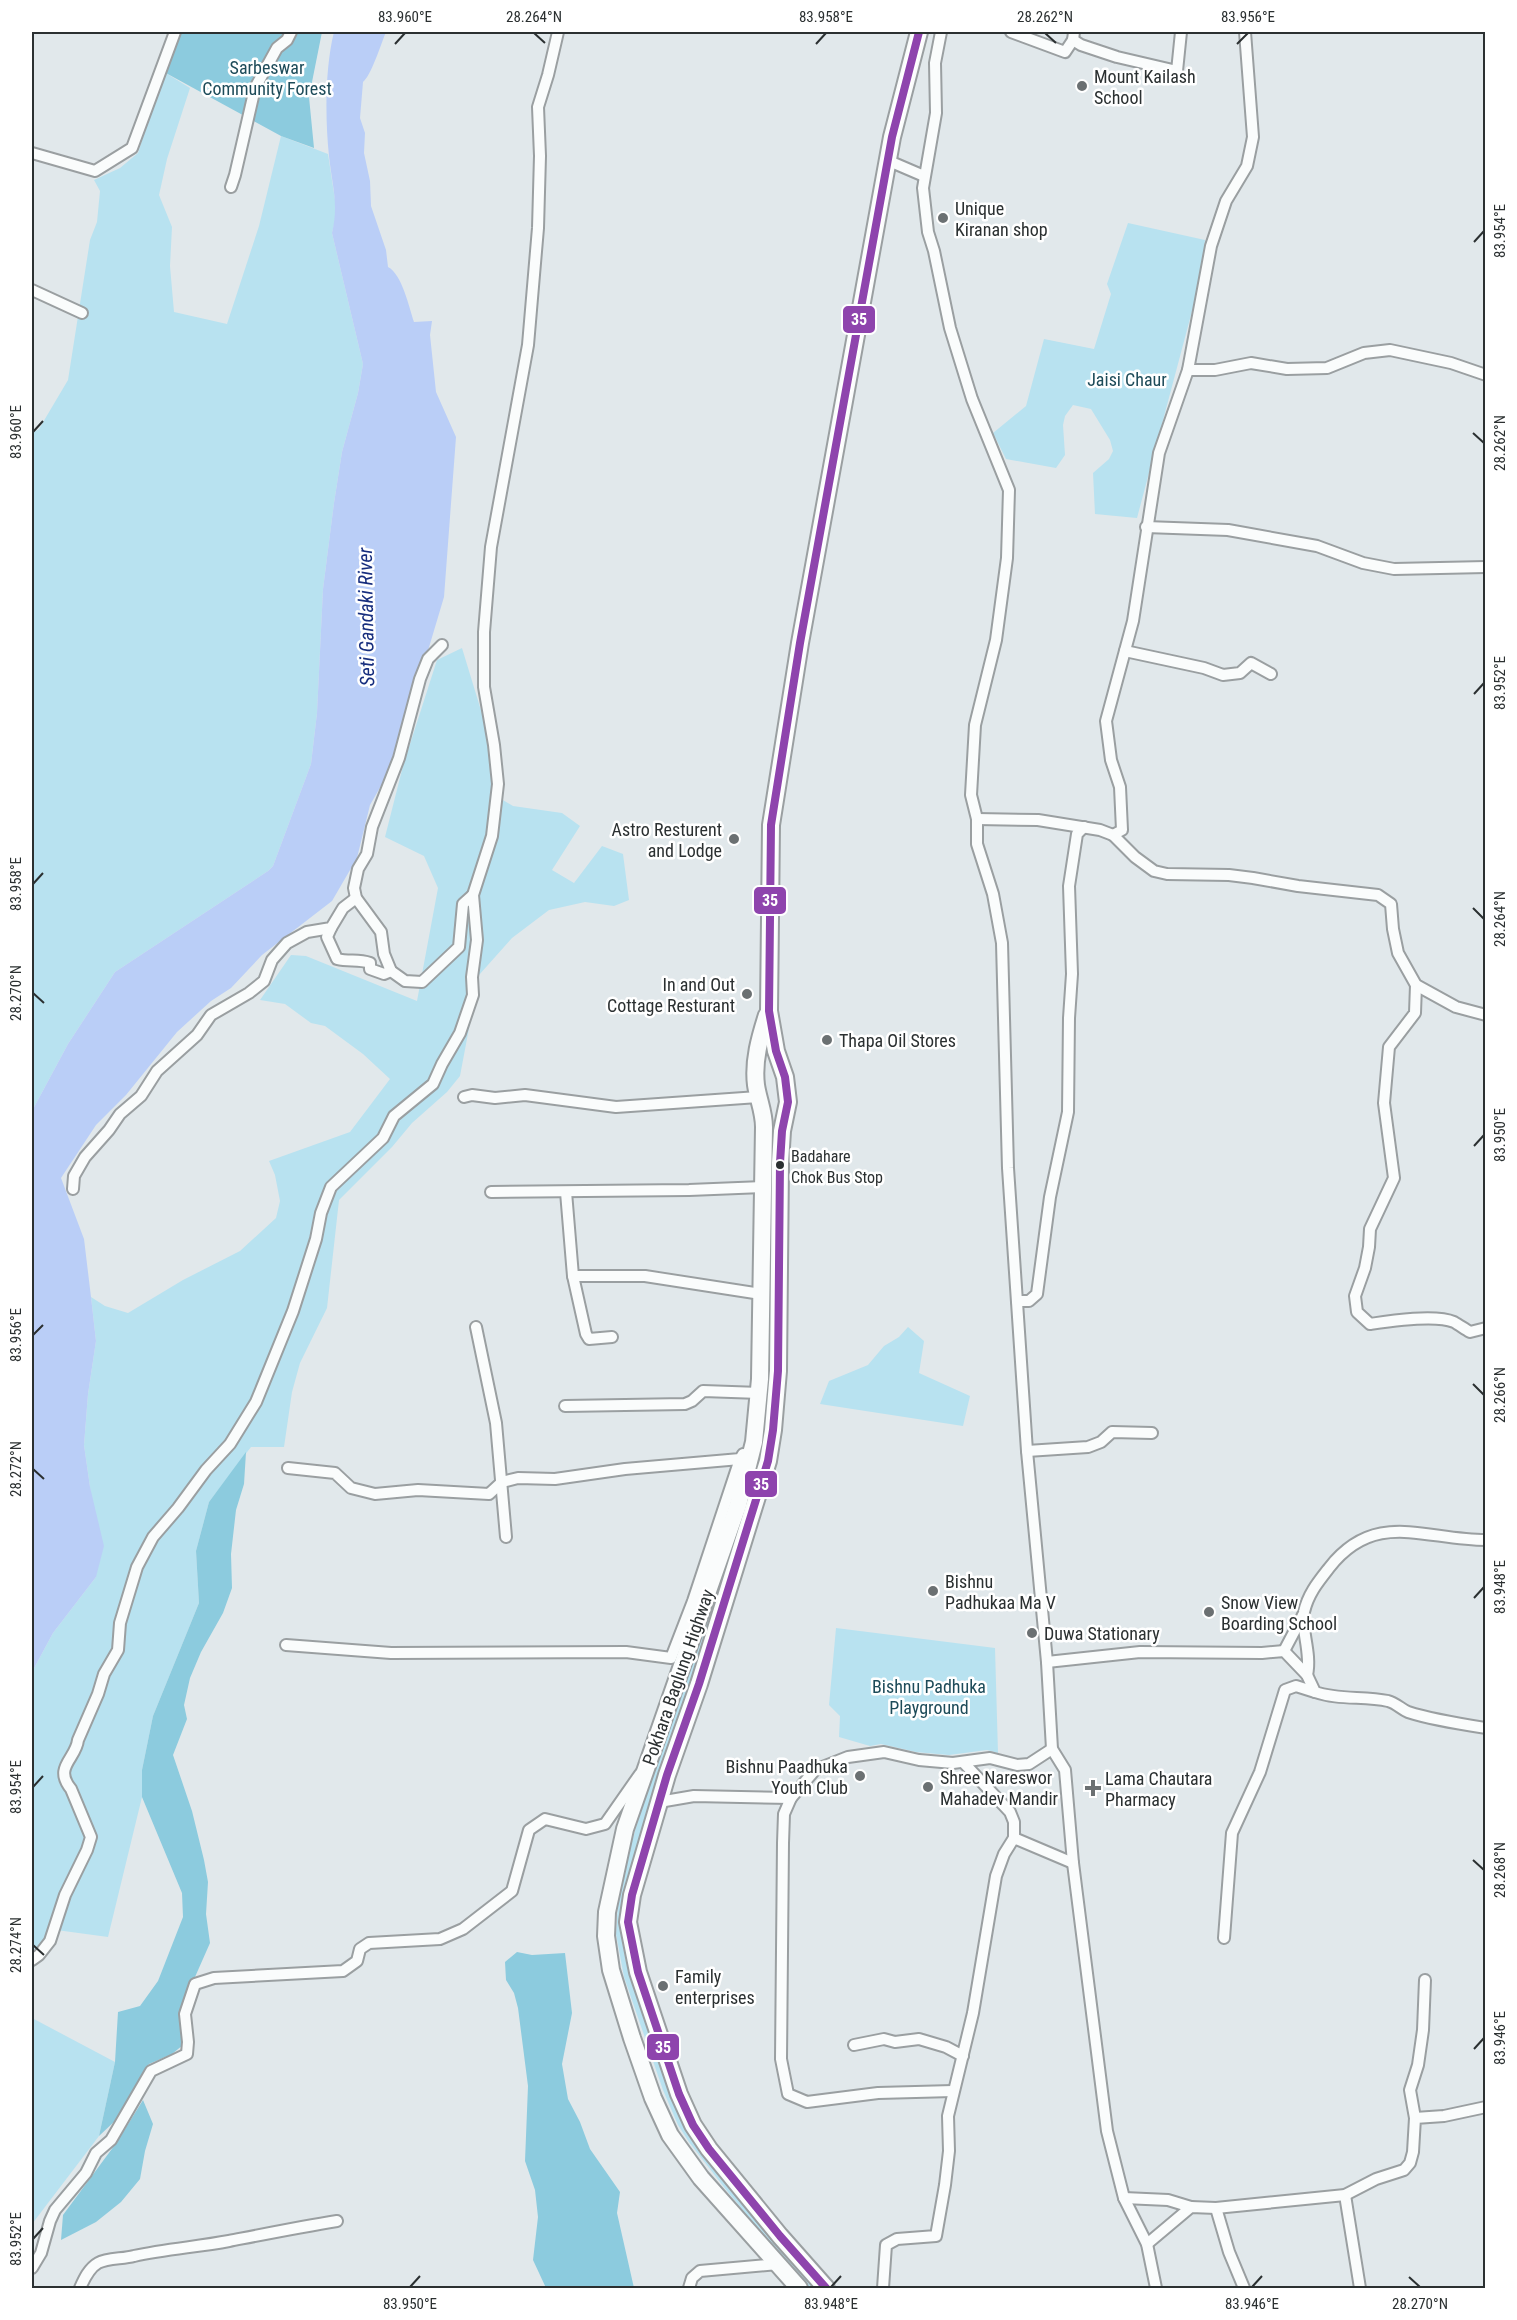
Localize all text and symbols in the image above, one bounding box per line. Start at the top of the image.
text: 83.960°E [378,8,432,26]
text: 28.264°N [506,8,562,26]
text: 83.958°E [799,8,853,26]
text: 28.262°N [1017,8,1073,26]
text: 83.956°E [1221,8,1275,26]
park label: Sarbeswar Community Forest [202,57,332,99]
place label: Mount Kailash School [1094,66,1196,108]
marker: Mount Kailash School [1075,79,1089,93]
place label: Unique Kiranan shop [955,198,1048,240]
text: 83.954°E [1491,204,1509,258]
marker: Unique Kiranan shop [936,211,950,225]
line badge: 35 [842,305,876,334]
text: 35 [851,310,867,329]
park label: Jaisi Chaur [1087,369,1167,390]
text: 83.960°E [7,405,25,459]
text: 28.262°N [1491,415,1509,471]
water label: Seti Gandaki River [353,546,379,687]
text: 83.952°E [1491,656,1509,710]
place label: Astro Resturent and Lodge [612,819,722,861]
marker: Astro Resturent and Lodge [727,832,741,846]
text: 83.958°E [7,857,25,911]
line badge: 35 [753,886,787,915]
text: 35 [762,891,778,910]
text: 28.264°N [1491,891,1509,947]
text: 28.270°N [7,965,25,1021]
place label: In and Out Cottage Resturant [607,974,735,1016]
marker: In and Out Cottage Resturant [740,987,754,1001]
place label: Thapa Oil Stores [839,1030,956,1051]
marker: Thapa Oil Stores [820,1033,834,1047]
text: 83.950°E [1491,1108,1509,1162]
place label: Badahare Chok Bus Stop [791,1147,883,1187]
marker: Badahare Chok Bus Stop [774,1159,786,1171]
text: 83.956°E [7,1308,25,1362]
text: 28.266°N [1491,1367,1509,1423]
text: 28.272°N [7,1441,25,1497]
line badge: 35 [744,1470,778,1498]
text: 35 [753,1475,769,1494]
text: 83.948°E [1491,1560,1509,1614]
place label: Bishnu Padhukaa Ma V [945,1571,1056,1613]
marker: Bishnu Padhukaa Ma V [926,1584,940,1598]
street label: Pokhara Baglung Highway [638,1586,718,1768]
place label: Snow View Boarding School [1221,1592,1337,1634]
marker: Snow View Boarding School [1202,1605,1216,1619]
place label: Duwa Stationary [1044,1623,1160,1644]
marker: Duwa Stationary [1025,1626,1039,1640]
park label: Bishnu Padhuka Playground [872,1676,986,1718]
place label: Bishnu Paadhuka Youth Club [725,1756,848,1798]
text: 83.954°E [7,1760,25,1814]
place label: Shree Nareswor Mahadev Mandir [940,1767,1059,1809]
place label: Lama Chautara Pharmacy [1105,1768,1212,1810]
marker: Bishnu Paadhuka Youth Club [853,1769,867,1783]
marker: Shree Nareswor Mahadev Mandir [921,1780,935,1794]
marker: Lama Chautara Pharmacy [1086,1781,1100,1795]
text: 28.268°N [1491,1842,1509,1898]
text: 28.274°N [7,1917,25,1973]
place label: Family enterprises [675,1966,755,2008]
marker: Family enterprises [656,1979,670,1993]
text: 83.946°E [1491,2011,1509,2065]
line badge: 35 [646,2033,680,2061]
text: 35 [655,2038,671,2057]
text: 83.952°E [7,2212,25,2266]
text: 83.950°E [383,2295,437,2313]
text: 83.948°E [804,2295,858,2313]
text: 83.946°E [1225,2295,1279,2313]
text: 28.270°N [1392,2295,1448,2313]

